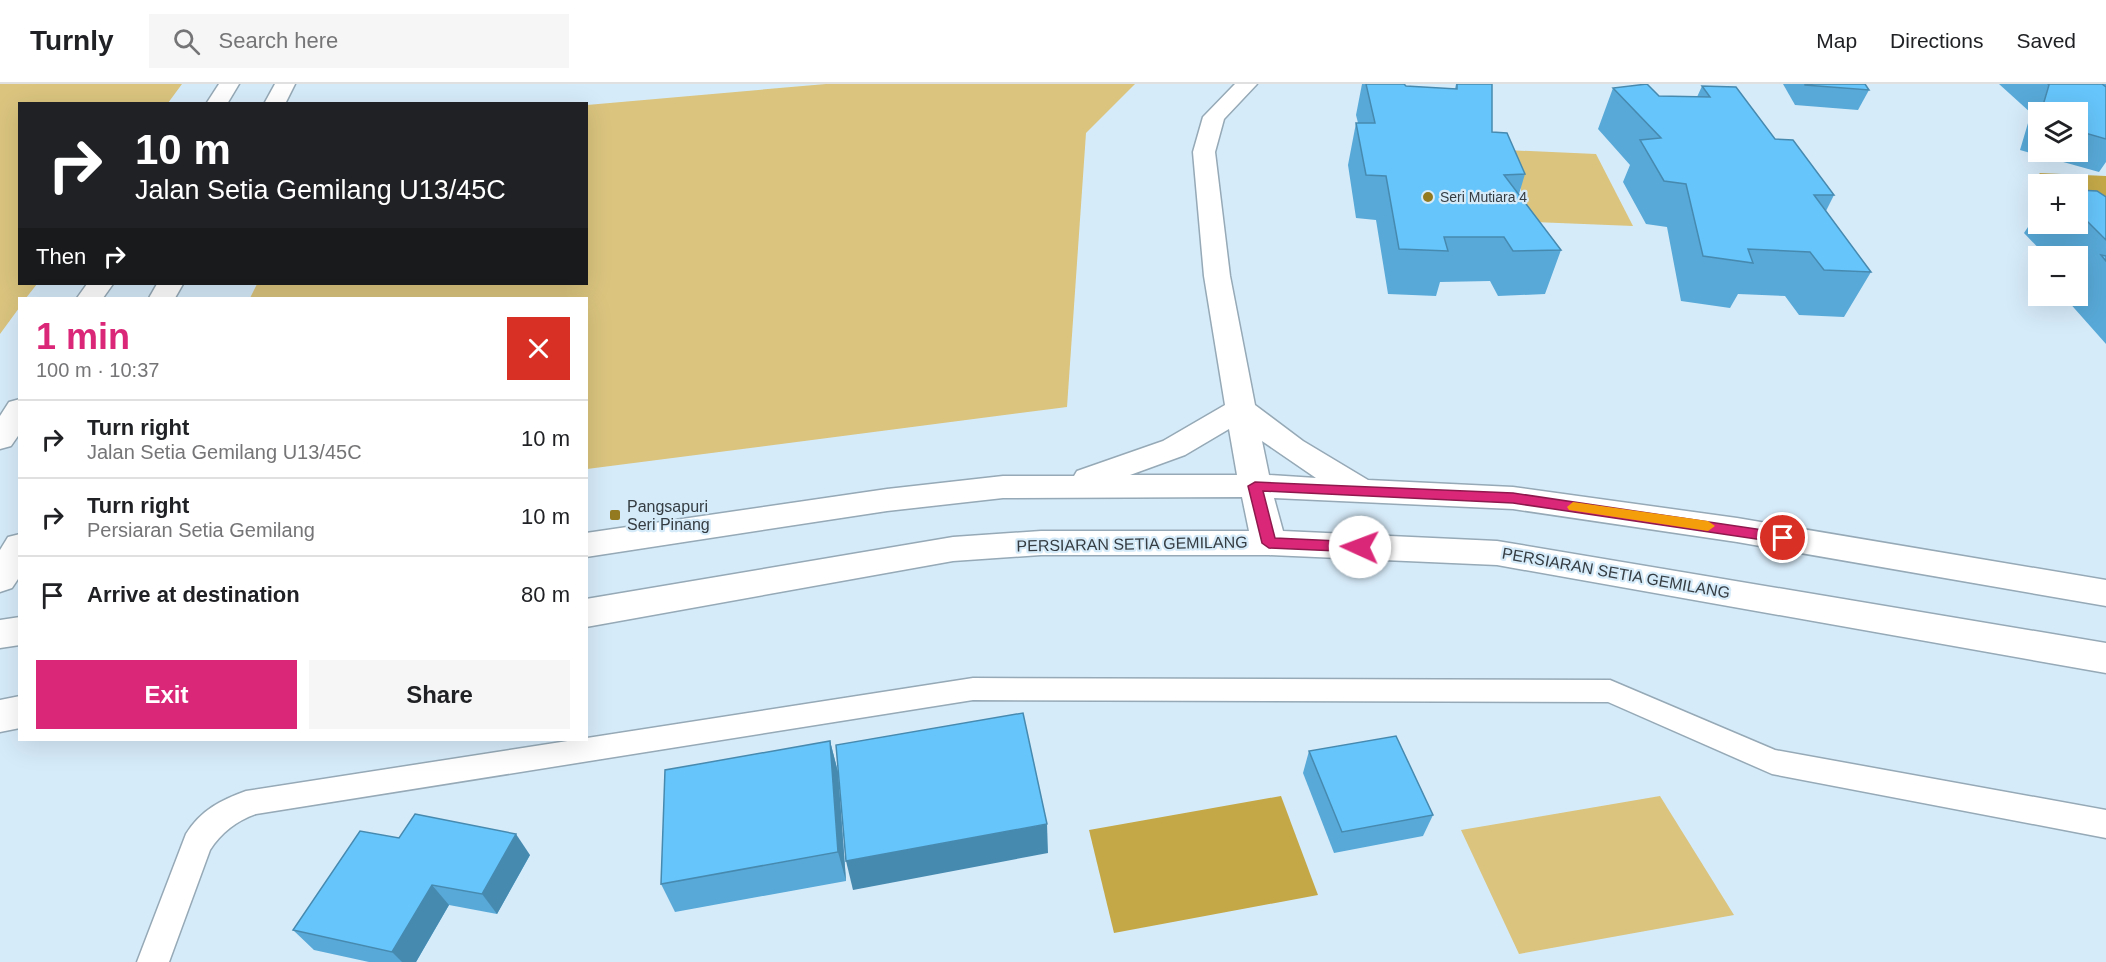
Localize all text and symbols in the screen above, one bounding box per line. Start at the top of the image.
search box [149,14,569,68]
text: Turnly [30,25,113,56]
icon: search [170,25,203,58]
text: Search here [218,28,338,53]
text: Map [1816,29,1857,52]
text: Directions [1890,29,1983,52]
text: Saved [2016,29,2076,52]
map controls [2028,102,2088,306]
button: layers [2028,102,2088,162]
icon: right [36,126,114,204]
text: 10 m [135,126,231,173]
button: + [2028,174,2088,234]
text: Jalan Setia Gemilang U13/45C [135,175,506,205]
place label: Seri Mutiara 4 [1440,189,1527,205]
marker: Seri Mutiara 4 [1421,190,1435,204]
icon: right [98,240,131,273]
text: Then [36,244,86,269]
button: − [2028,246,2088,306]
text: 1 min [36,316,130,357]
button: close [507,317,570,380]
text: 100 m · 10:37 [36,359,159,381]
text: Turn right [87,415,189,440]
icon: right [36,423,69,456]
text: 10 m [521,426,570,451]
text: Jalan Setia Gemilang U13/45C [87,441,362,463]
text: Turn right [87,493,189,518]
place label: Pangsapuri Seri Pinang [627,498,710,533]
icon: right [36,501,69,534]
text: 10 m [521,504,570,529]
marker: Pangsapuri Seri Pinang [608,508,622,522]
pin [1757,512,1808,563]
position arrow [1328,515,1392,579]
text: Persiaran Setia Gemilang [87,519,315,541]
icon: arrive [1766,521,1799,554]
street label: PERSIARAN SETIA GEMILANG [1016,533,1248,555]
street label: PERSIARAN SETIA GEMILANG [1501,545,1731,601]
icon: arrive [36,579,69,612]
text: Arrive at destination [87,582,300,607]
text: 80 m [521,582,570,607]
button: Exit [36,660,297,729]
button: Share [309,660,570,729]

